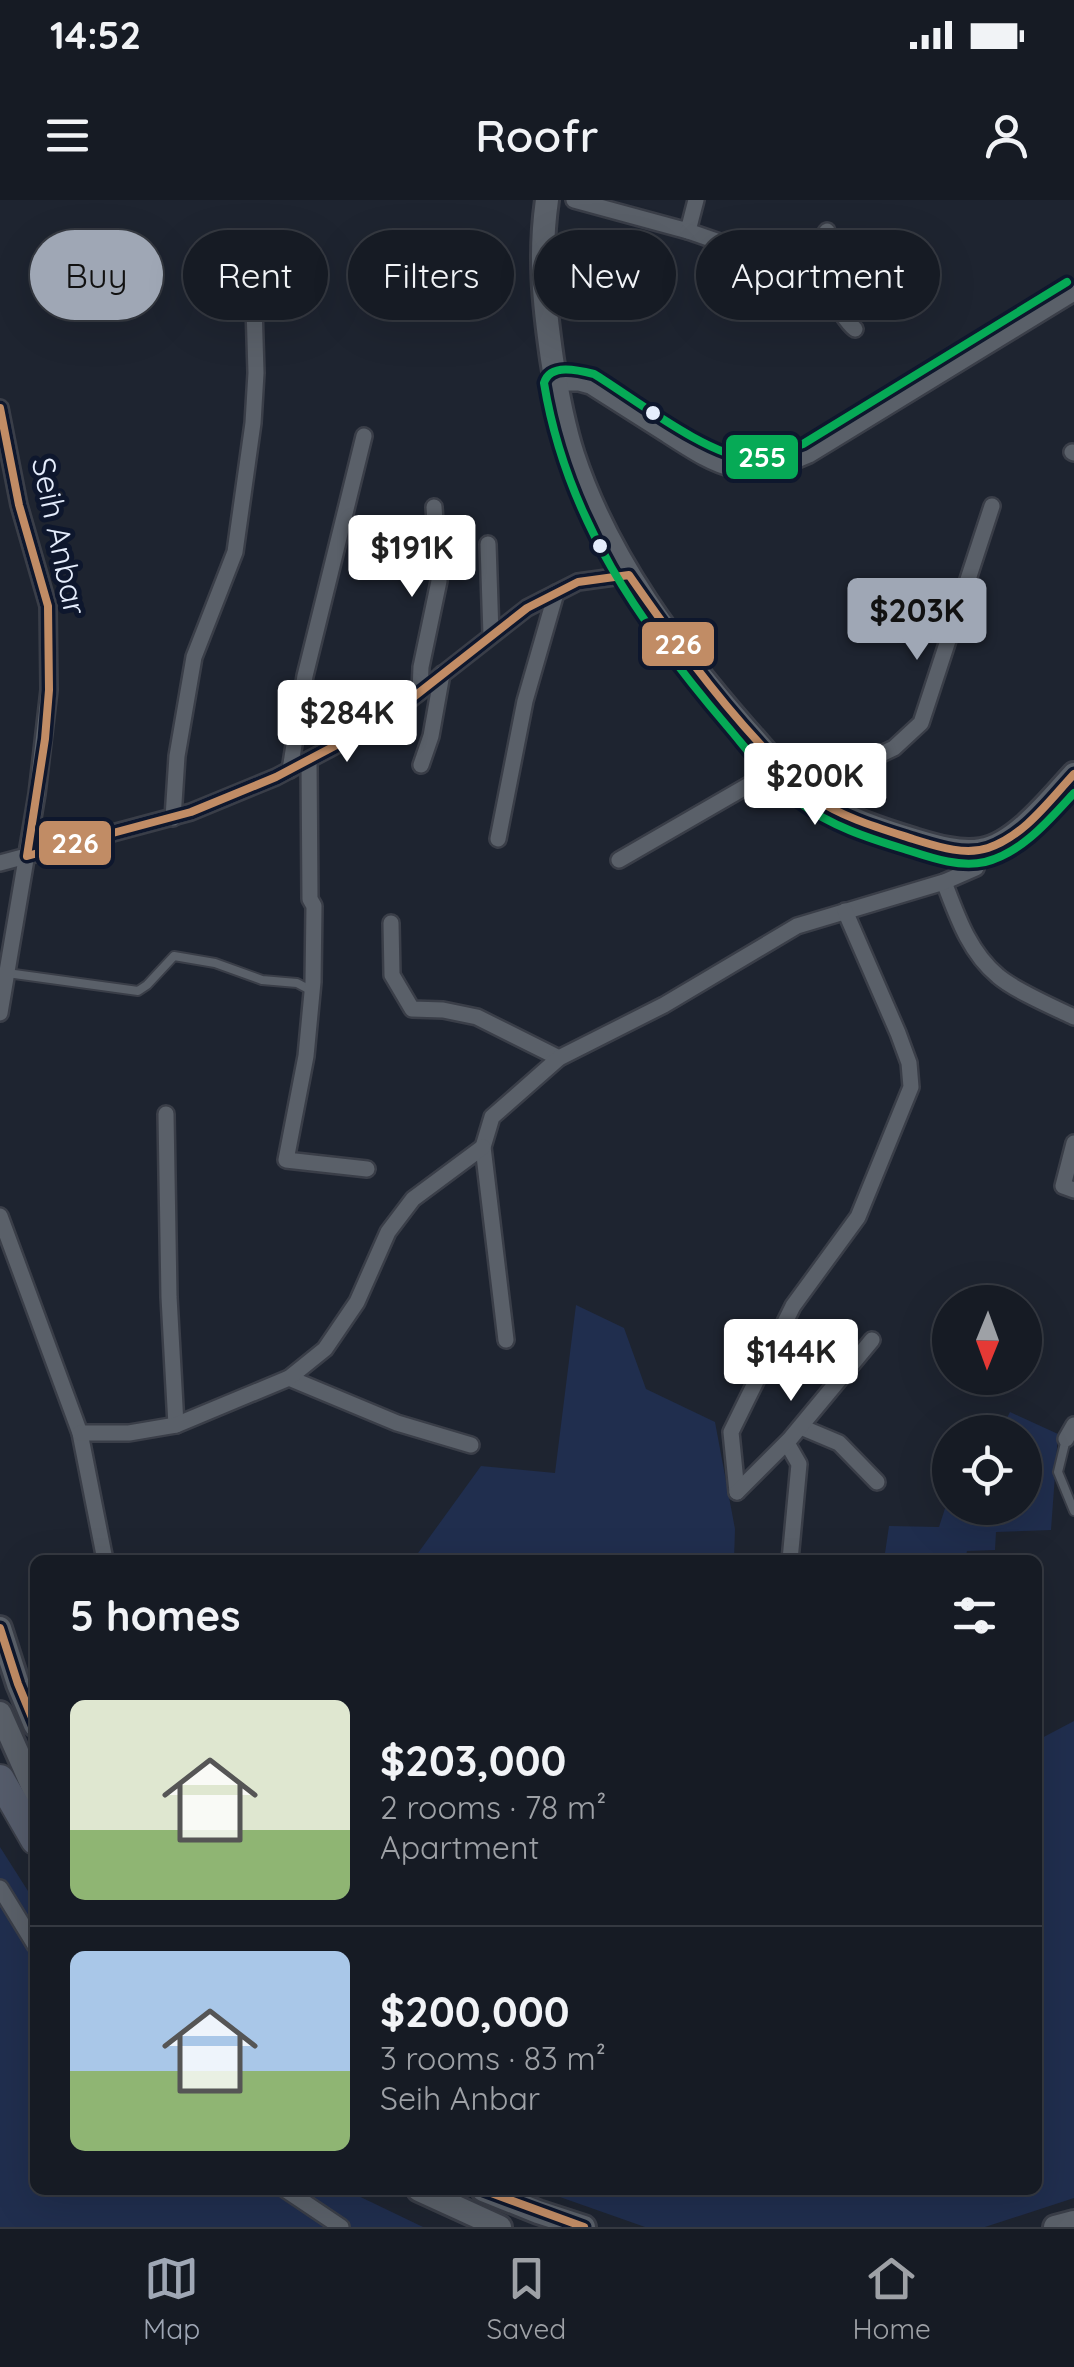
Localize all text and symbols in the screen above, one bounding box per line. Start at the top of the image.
text: 14:52 [50,11,141,59]
text: Roofr [475,107,599,163]
icon: menu [40,108,95,163]
icon: person [979,108,1034,163]
chip: Buy [30,230,163,320]
chip: Rent [183,230,328,320]
chip: Filters [348,230,514,320]
chip: New [534,230,676,320]
chip: Apartment [696,230,940,320]
unlabelled marker [643,403,663,423]
line badge: 255 [724,433,800,481]
text: 255 [738,439,786,474]
street label: Seih Anbar [24,454,96,618]
pin: $191K [342,515,482,600]
text: $191K [370,527,454,567]
unlabelled marker [590,536,610,556]
pin: $203K [847,578,987,663]
text: $203K [869,590,965,630]
line badge: 226 [640,620,716,668]
text: 226 [654,626,702,661]
pin: $284K [277,680,417,765]
text: $284K [300,692,394,732]
pin: $200K [745,743,885,828]
text: $200K [766,755,864,795]
line badge: 226 [37,819,113,867]
text: 226 [51,825,99,860]
north arrow [932,1285,1042,1395]
map controls [932,1285,1042,1525]
pin: $144K [721,1319,861,1404]
text: $144K [746,1331,836,1371]
button: locate [932,1415,1042,1525]
icon: filters [947,1588,1002,1643]
text: 5 homes [70,1589,241,1642]
text: $203,000 [380,1734,566,1787]
icon: home [150,1740,270,1860]
text: 2 rooms · 78 m² [380,1787,606,1827]
text: Apartment [380,1827,539,1867]
text: $200,000 [380,1985,569,2038]
icon: home [150,1991,270,2111]
text: 3 rooms · 83 m² [380,2038,606,2078]
text: Seih Anbar [380,2078,540,2118]
tab: Map [143,2251,200,2346]
tab: Saved [486,2251,566,2346]
tab: Home [852,2251,931,2346]

